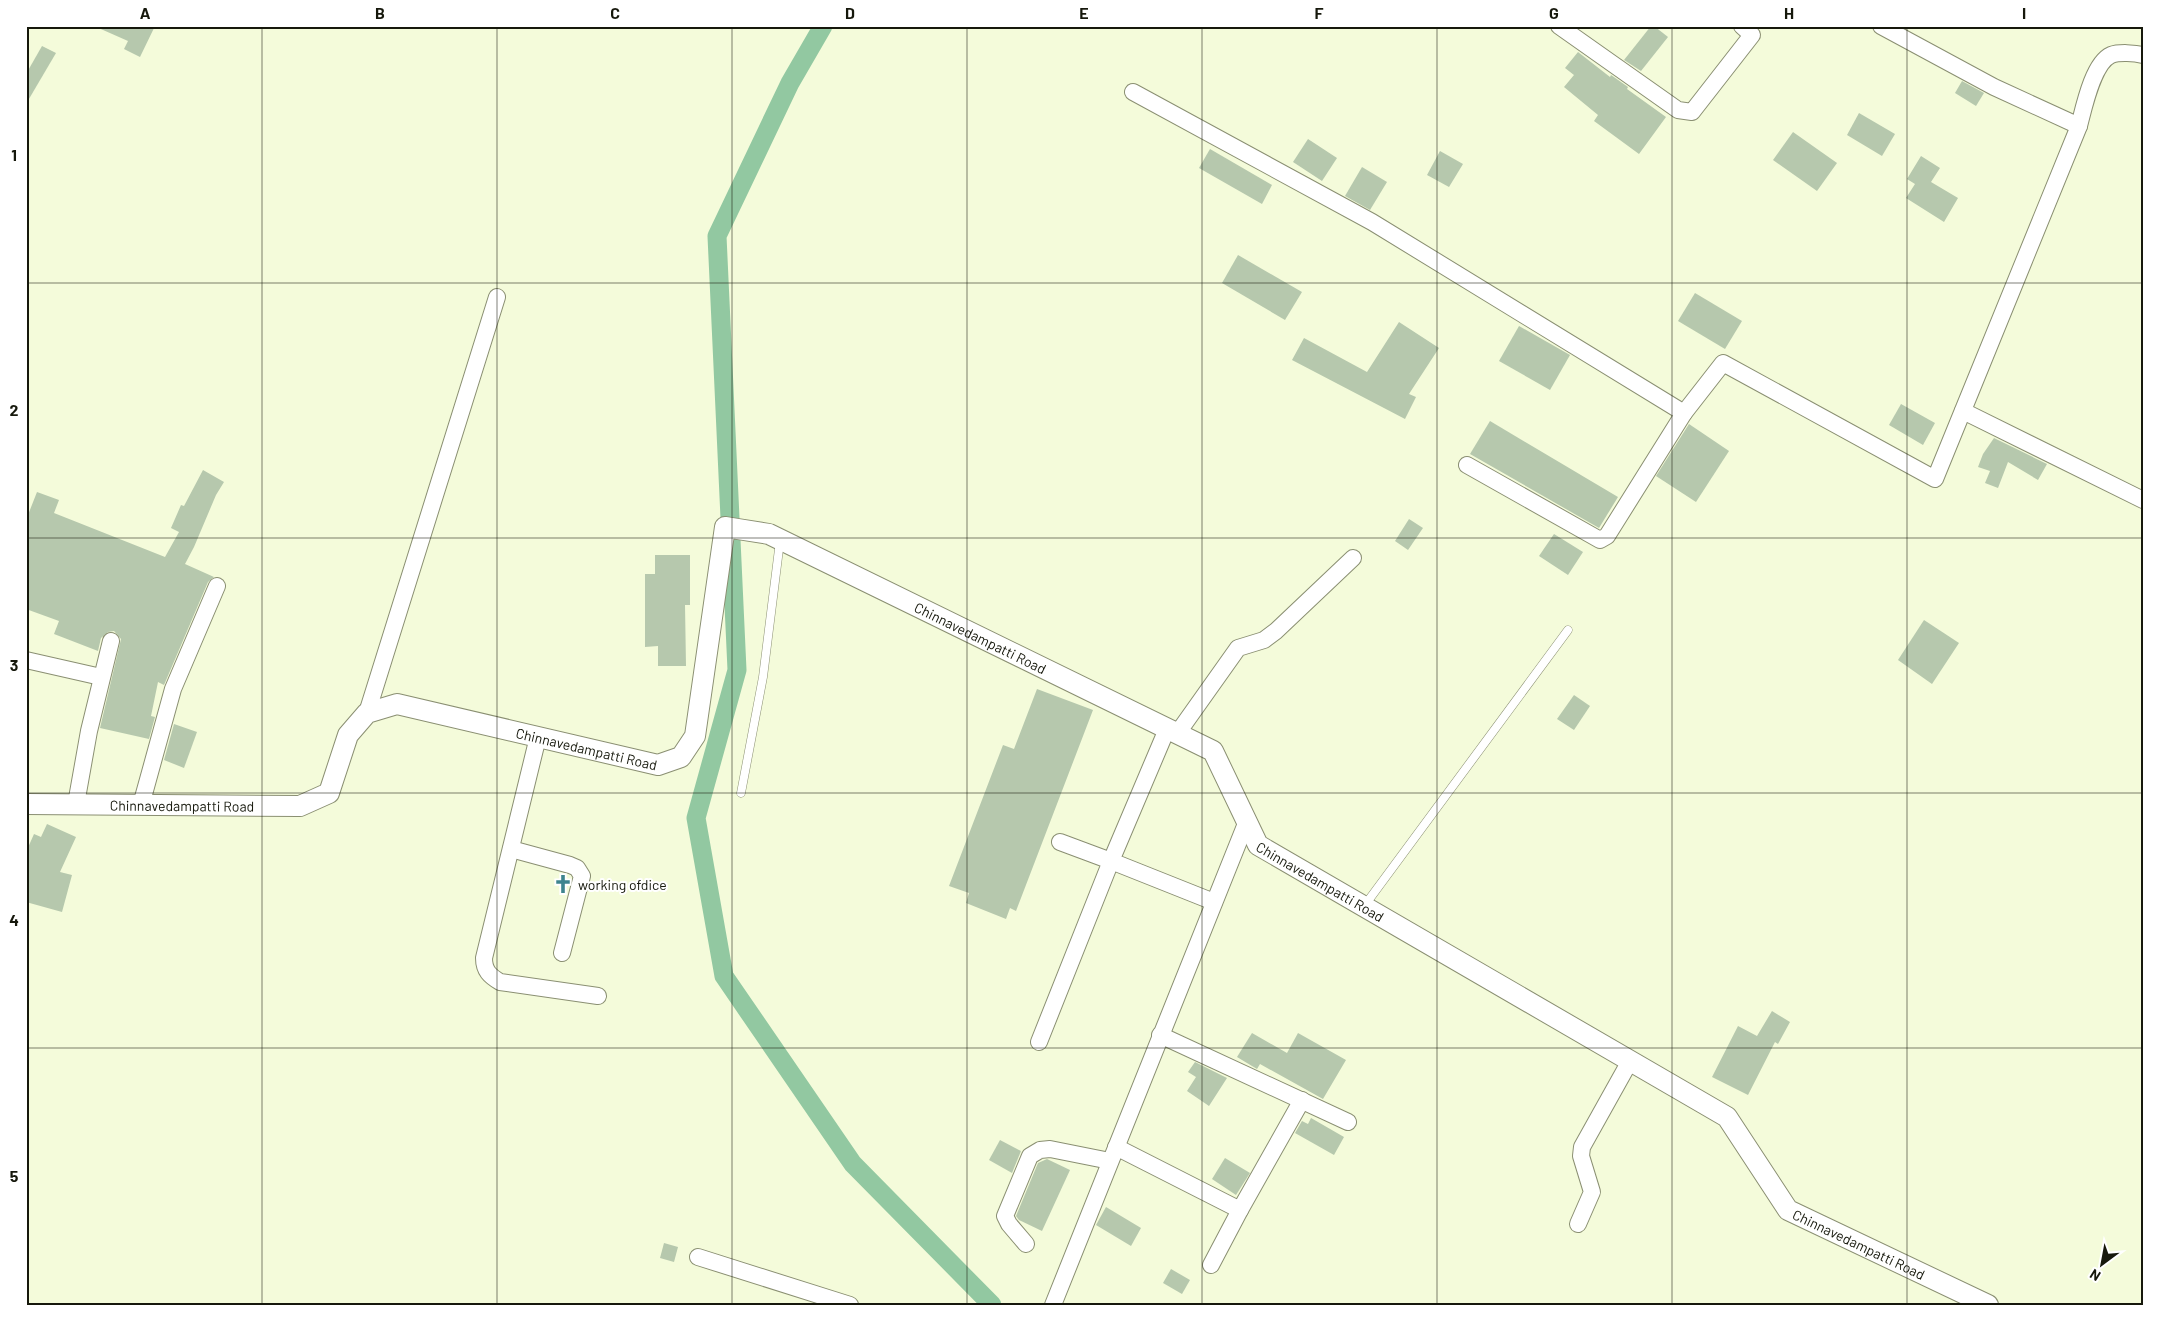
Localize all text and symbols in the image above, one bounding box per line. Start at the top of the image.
text: A [140,3,151,22]
text: B [375,3,385,22]
text: C [610,3,620,22]
text: D [845,3,855,22]
text: E [1079,3,1089,22]
text: F [1315,3,1324,22]
text: G [1549,3,1559,22]
text: H [1784,3,1794,22]
text: I [2022,3,2026,22]
text: 1 [11,145,17,164]
text: 2 [10,400,19,419]
street label: Chinnavedampatti Road [912,598,1049,677]
text: 3 [10,655,18,674]
street label: Chinnavedampatti Road [514,724,659,773]
street label: Chinnavedampatti Road [110,796,254,814]
street label: Chinnavedampatti Road [1254,838,1387,925]
church icon: working ofdice [552,873,574,895]
place label: working ofdice [578,876,667,893]
text: 4 [9,910,19,929]
text: 5 [10,1166,19,1185]
street label: Chinnavedampatti Road [1790,1205,1928,1282]
north arrow [2076,1238,2126,1288]
text: N [2086,1266,2103,1285]

